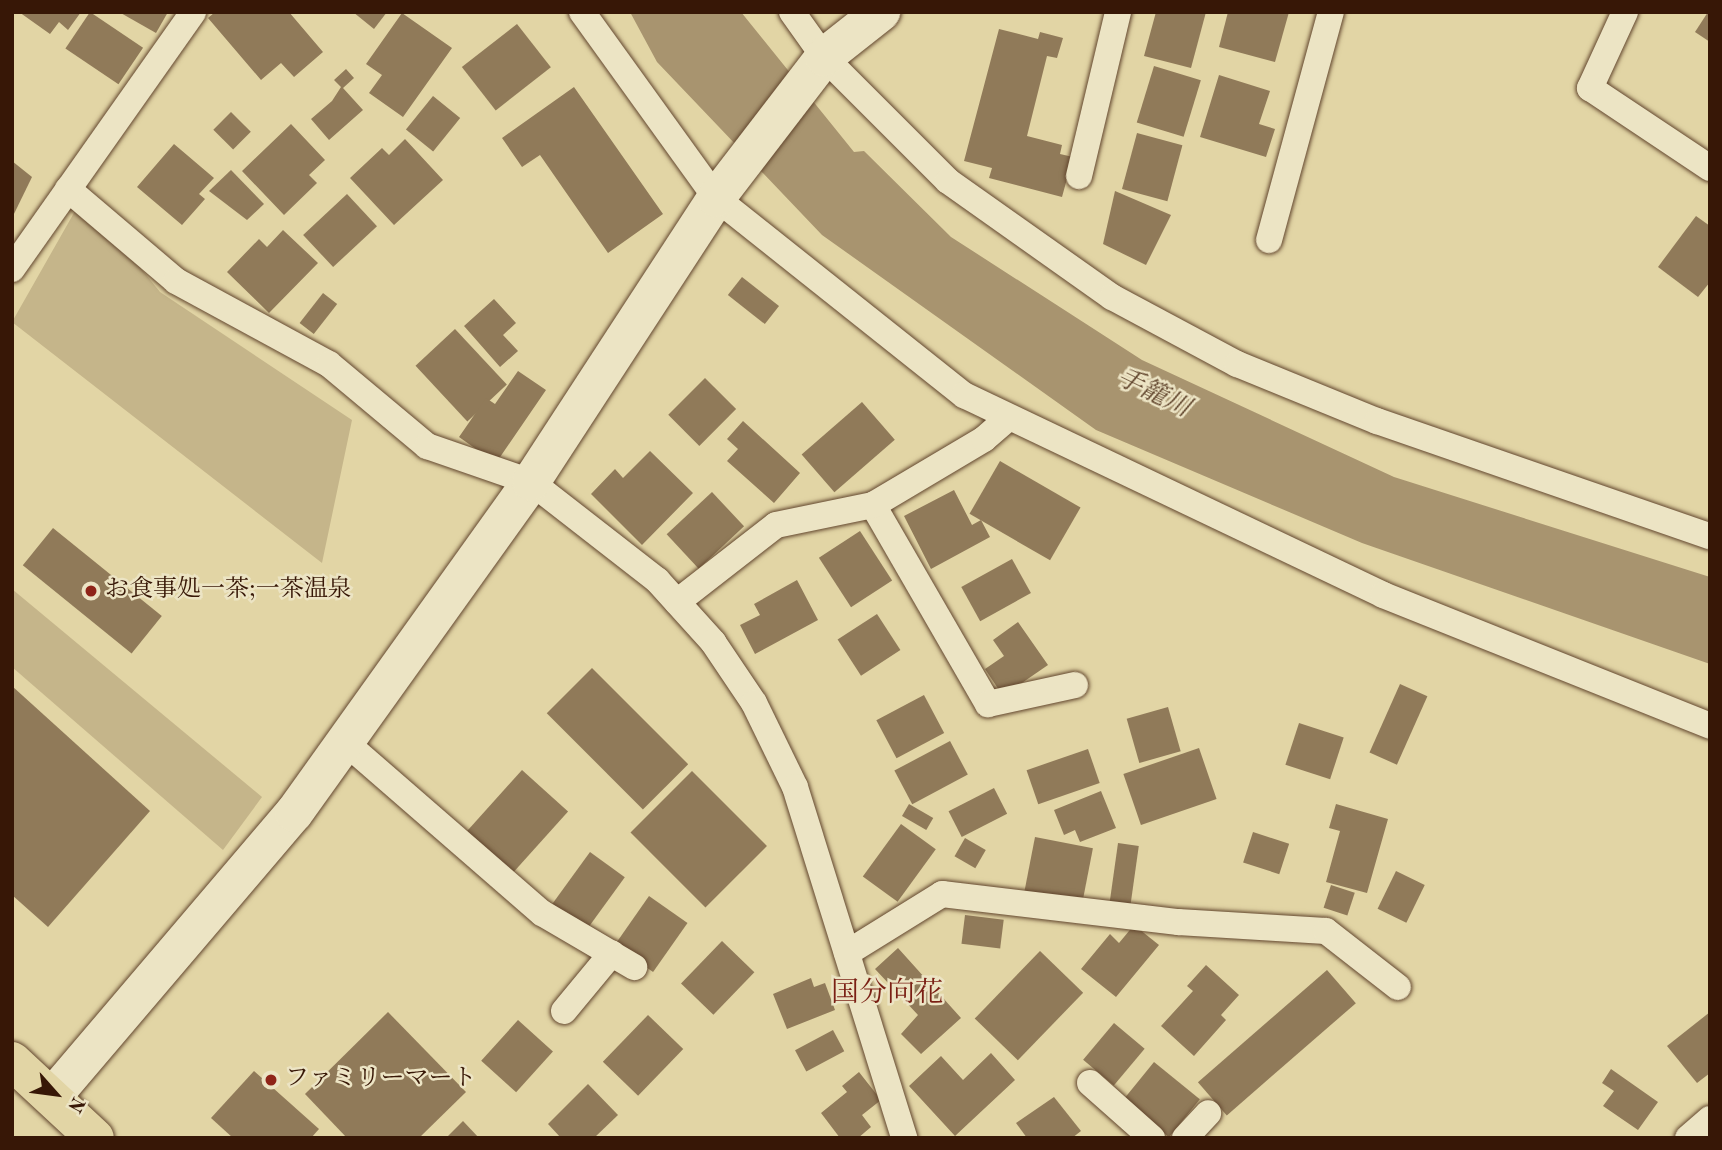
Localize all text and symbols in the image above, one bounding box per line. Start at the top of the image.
water label: 手籠川 [1111,363,1195,425]
place label: お食事処一茶;一茶温泉 [105,577,352,605]
marker: お食事処一茶;一茶温泉 [83,583,99,599]
district label: 国分向花 [831,977,943,1011]
north arrow [21,1059,91,1129]
place label: ファミリーマート [285,1066,477,1094]
marker: ファミリーマート [263,1072,279,1088]
text: N [63,1093,87,1115]

